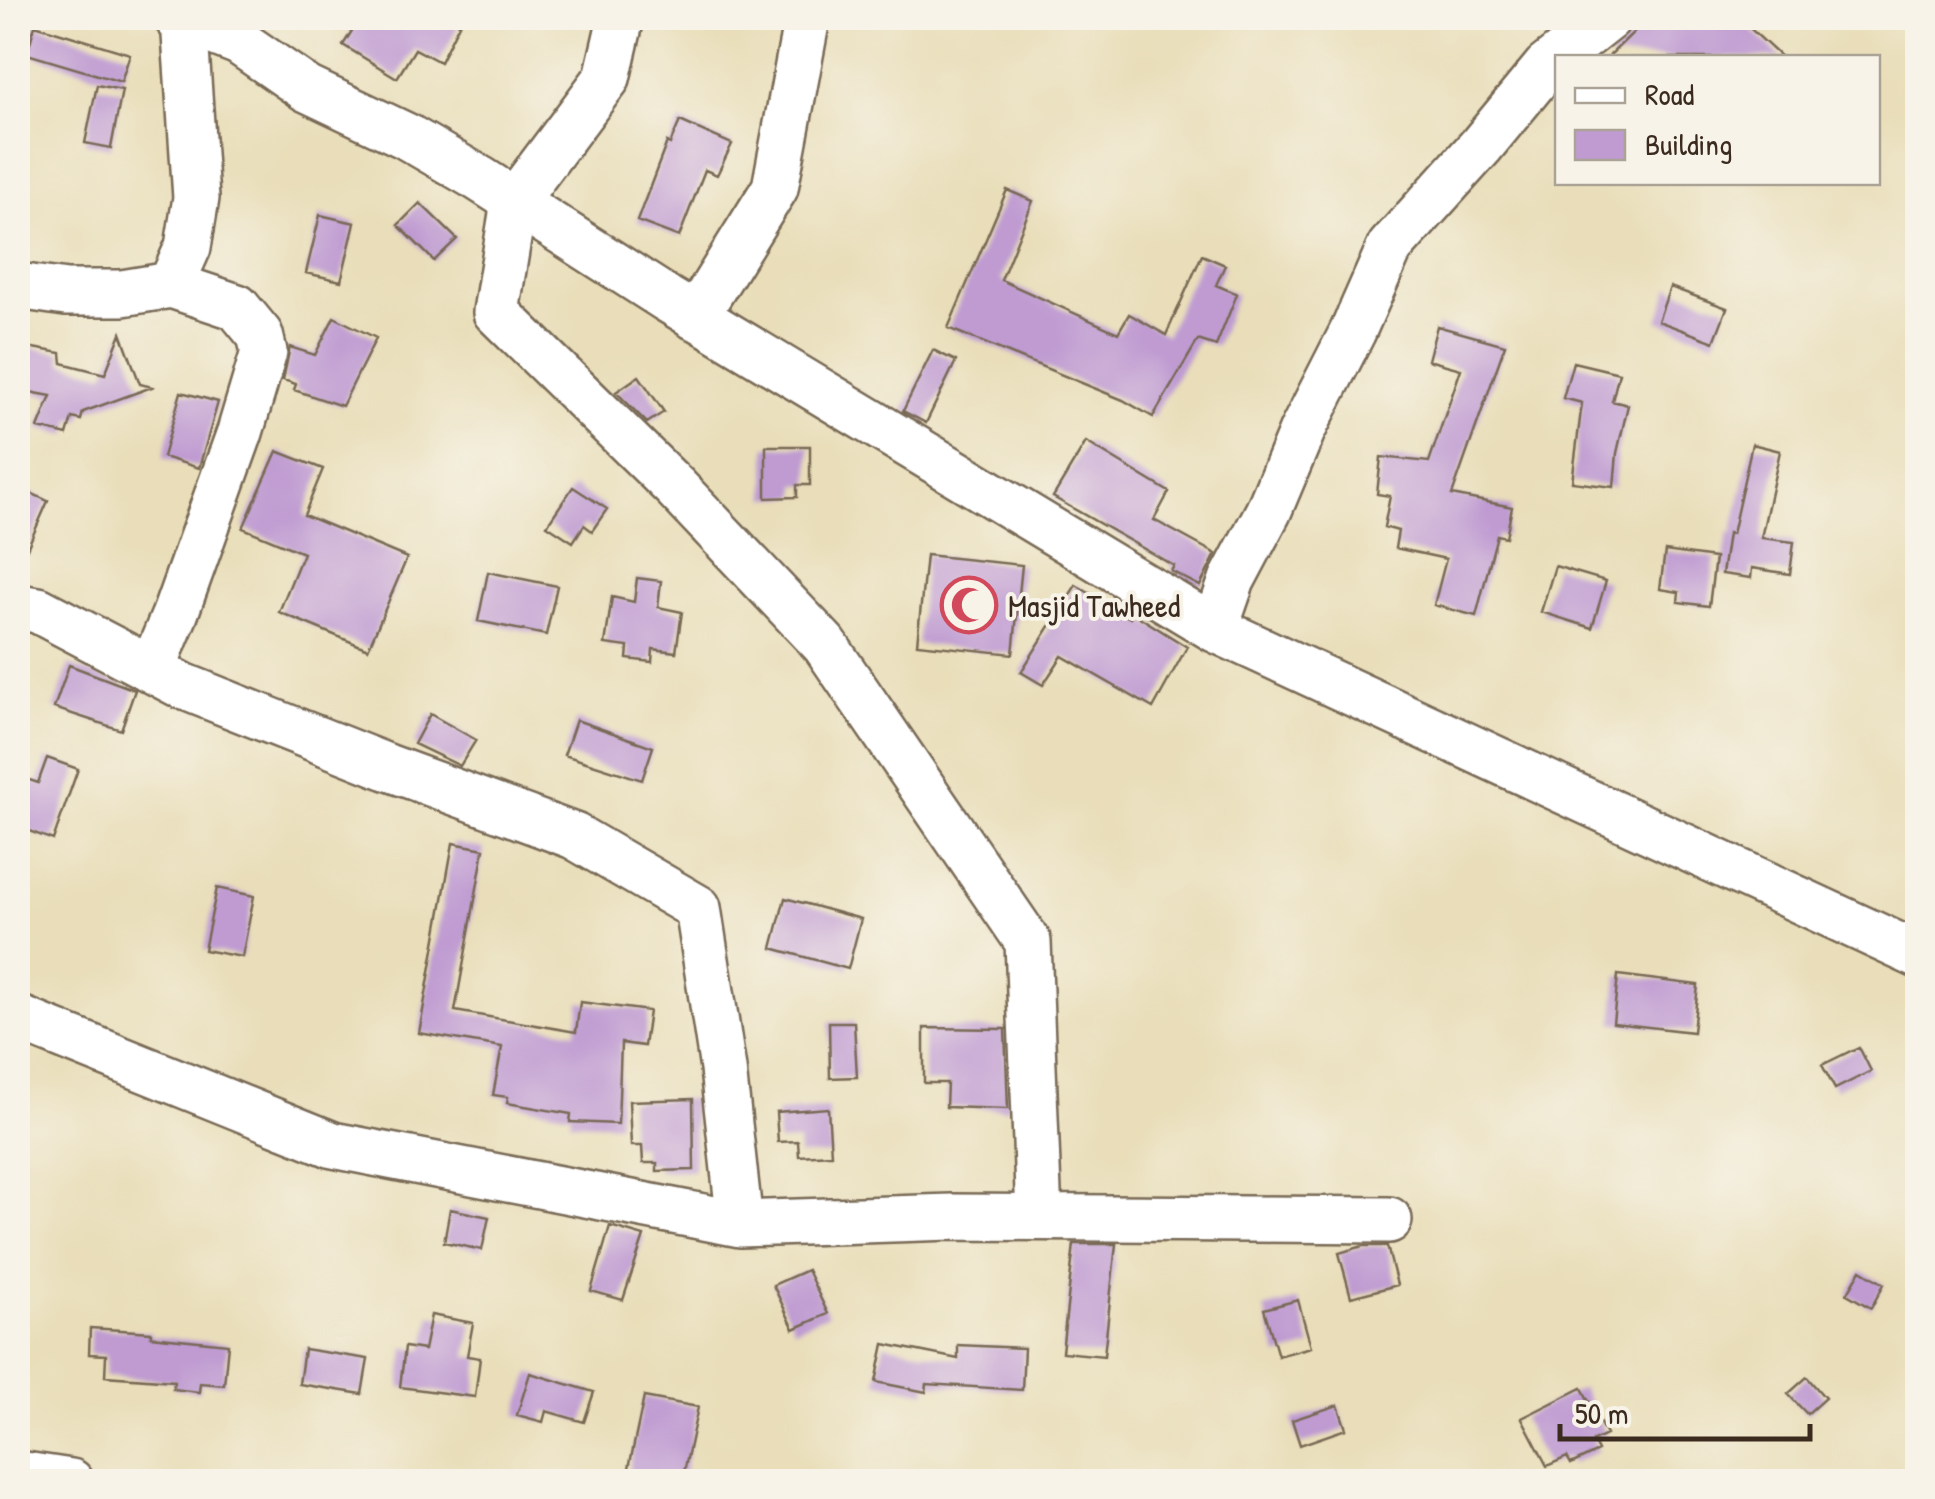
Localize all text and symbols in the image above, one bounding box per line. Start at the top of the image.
legend [1555,55,1880,185]
text: Road [1645,74,1694,114]
text: Building [1645,124,1732,164]
mosque icon: Masjid Tawheed [939,575,999,635]
place label: Masjid Tawheed [1008,584,1180,627]
scale bar [1560,1379,1810,1441]
text: 50 m [1575,1393,1628,1433]

